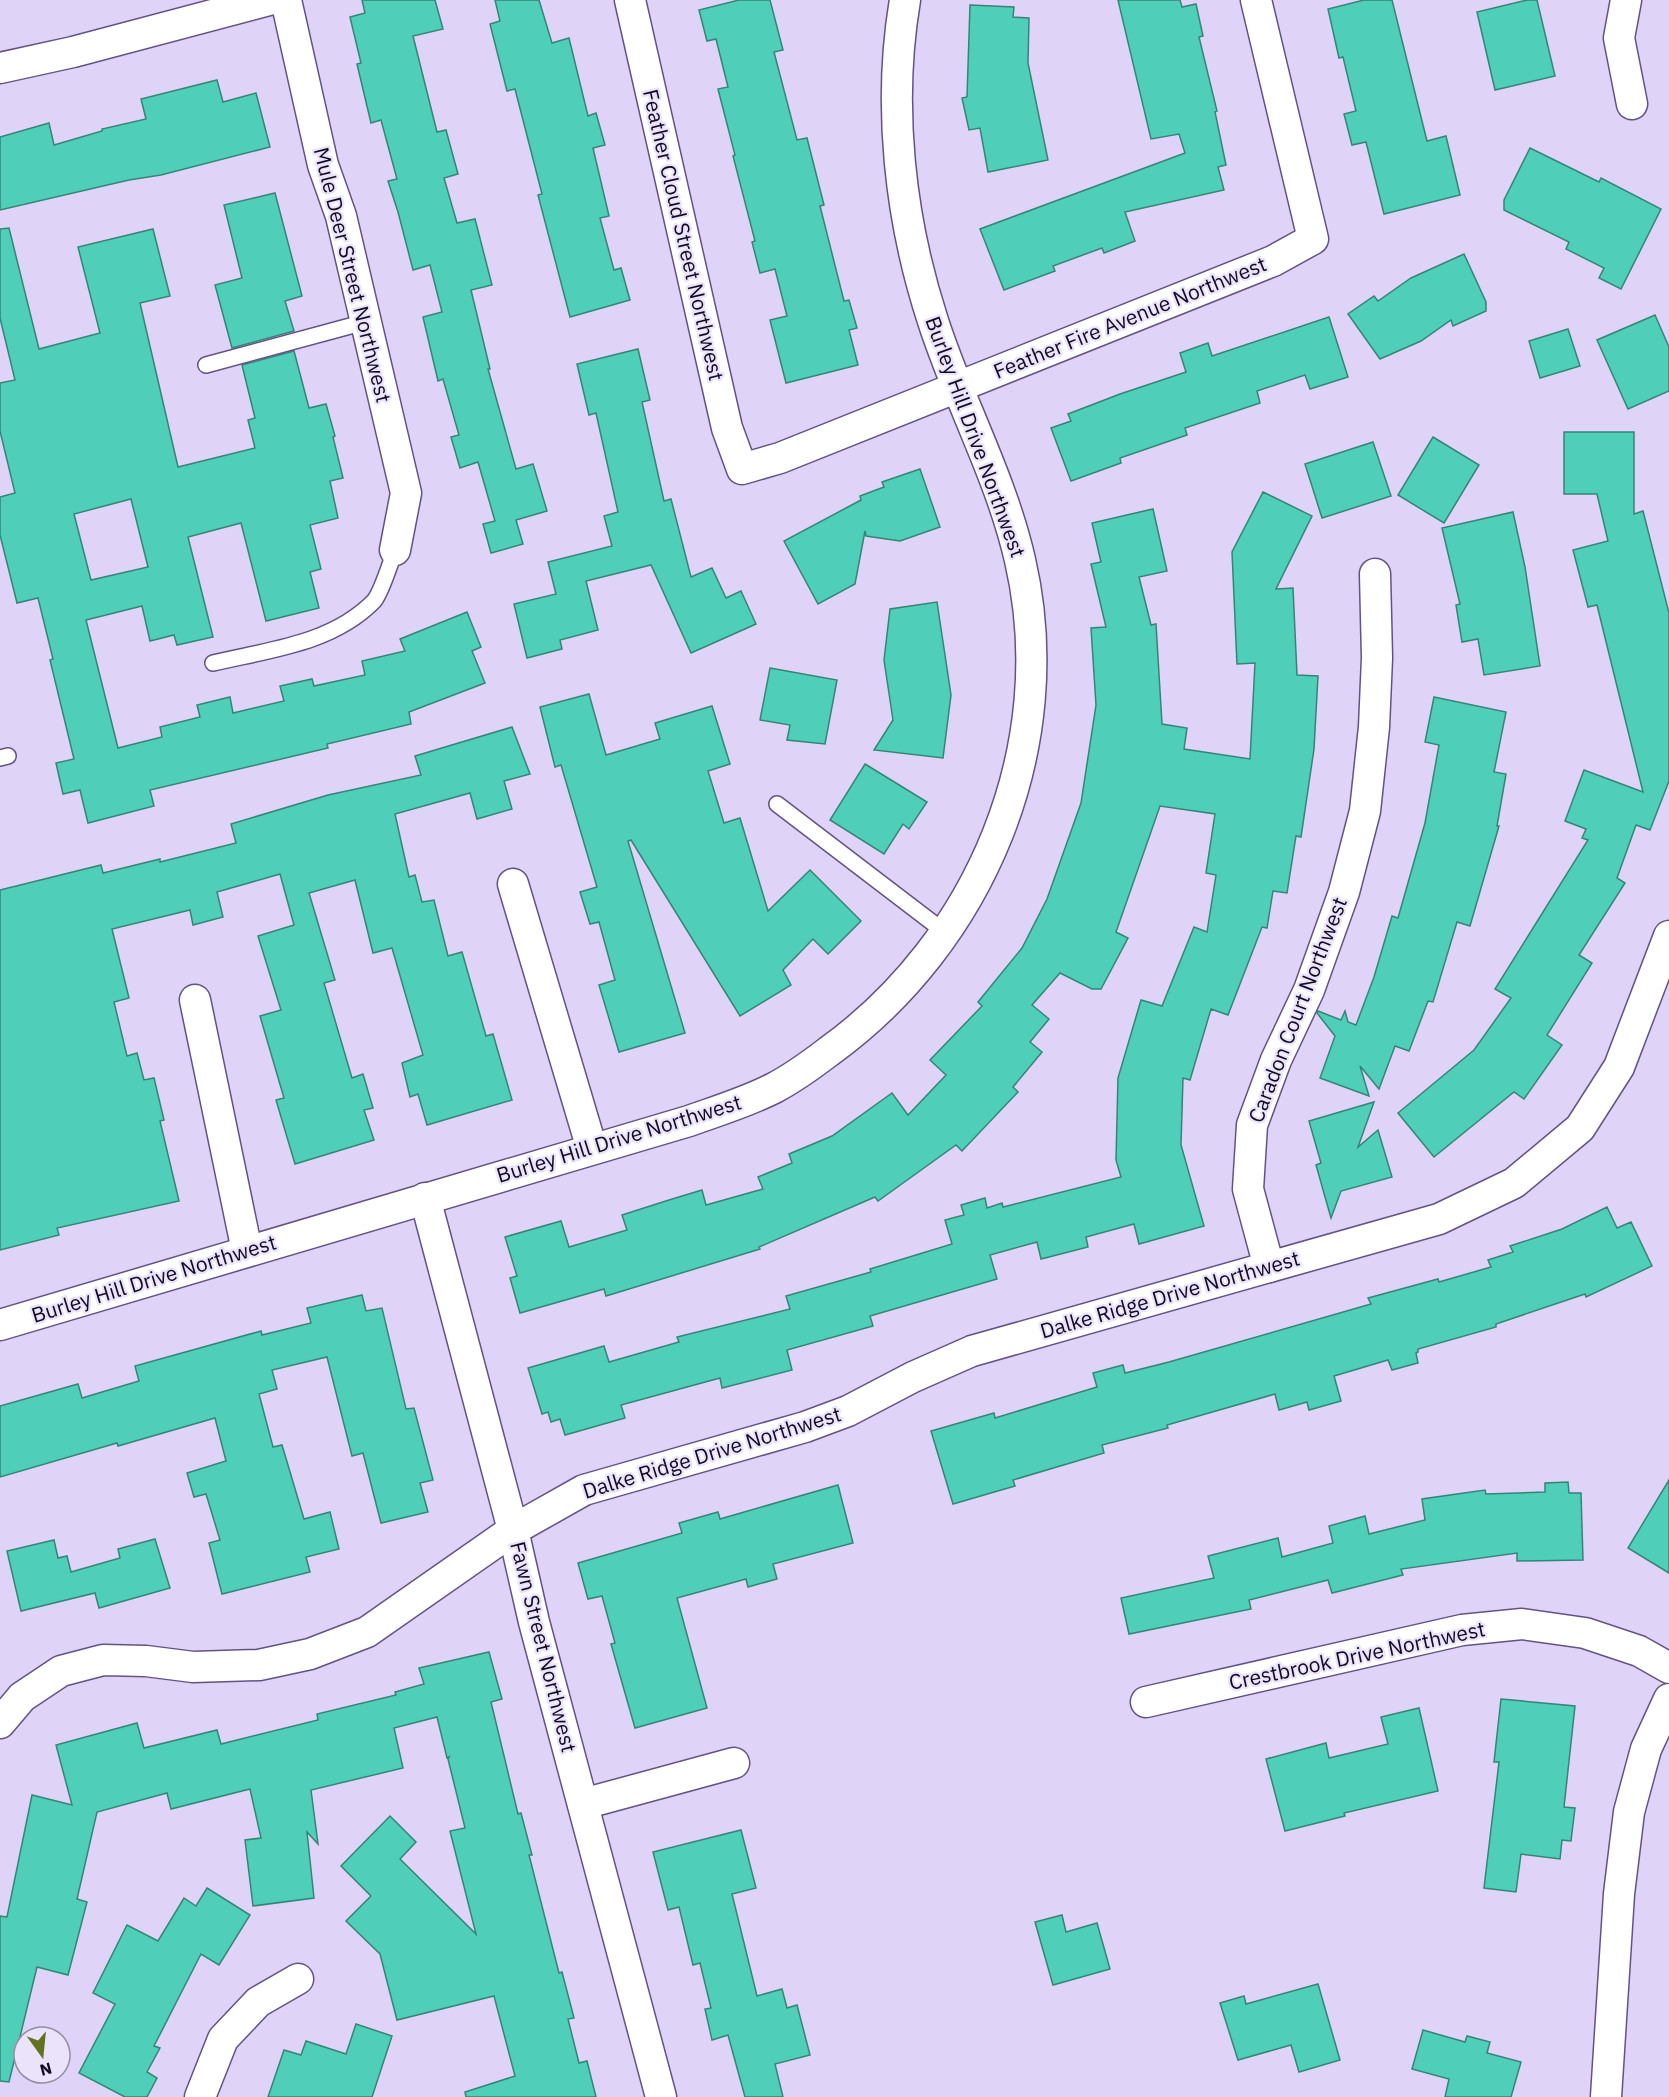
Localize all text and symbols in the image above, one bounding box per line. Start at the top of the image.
street label: Feather Cloud Street Northwest [637,86,731,383]
street label: Mule Deer Street Northwest [308,144,398,405]
street label: Feather Fire Avenue Northwest [989,249,1270,385]
street label: Burley Hill Drive Northwest [919,312,1033,561]
street label: Caradon Court Northwest [1241,893,1353,1126]
street label: Burley Hill Drive Northwest [493,1087,745,1189]
street label: Burley Hill Drive Northwest [28,1227,280,1329]
street label: Dalke Ridge Drive Northwest [1037,1244,1303,1345]
street label: Dalke Ridge Drive Northwest [579,1399,844,1505]
street label: Fawn Street Northwest [504,1538,584,1755]
street label: Crestbrook Drive Northwest [1226,1614,1487,1696]
north arrow [12,2025,72,2085]
text: N [38,2058,54,2081]

